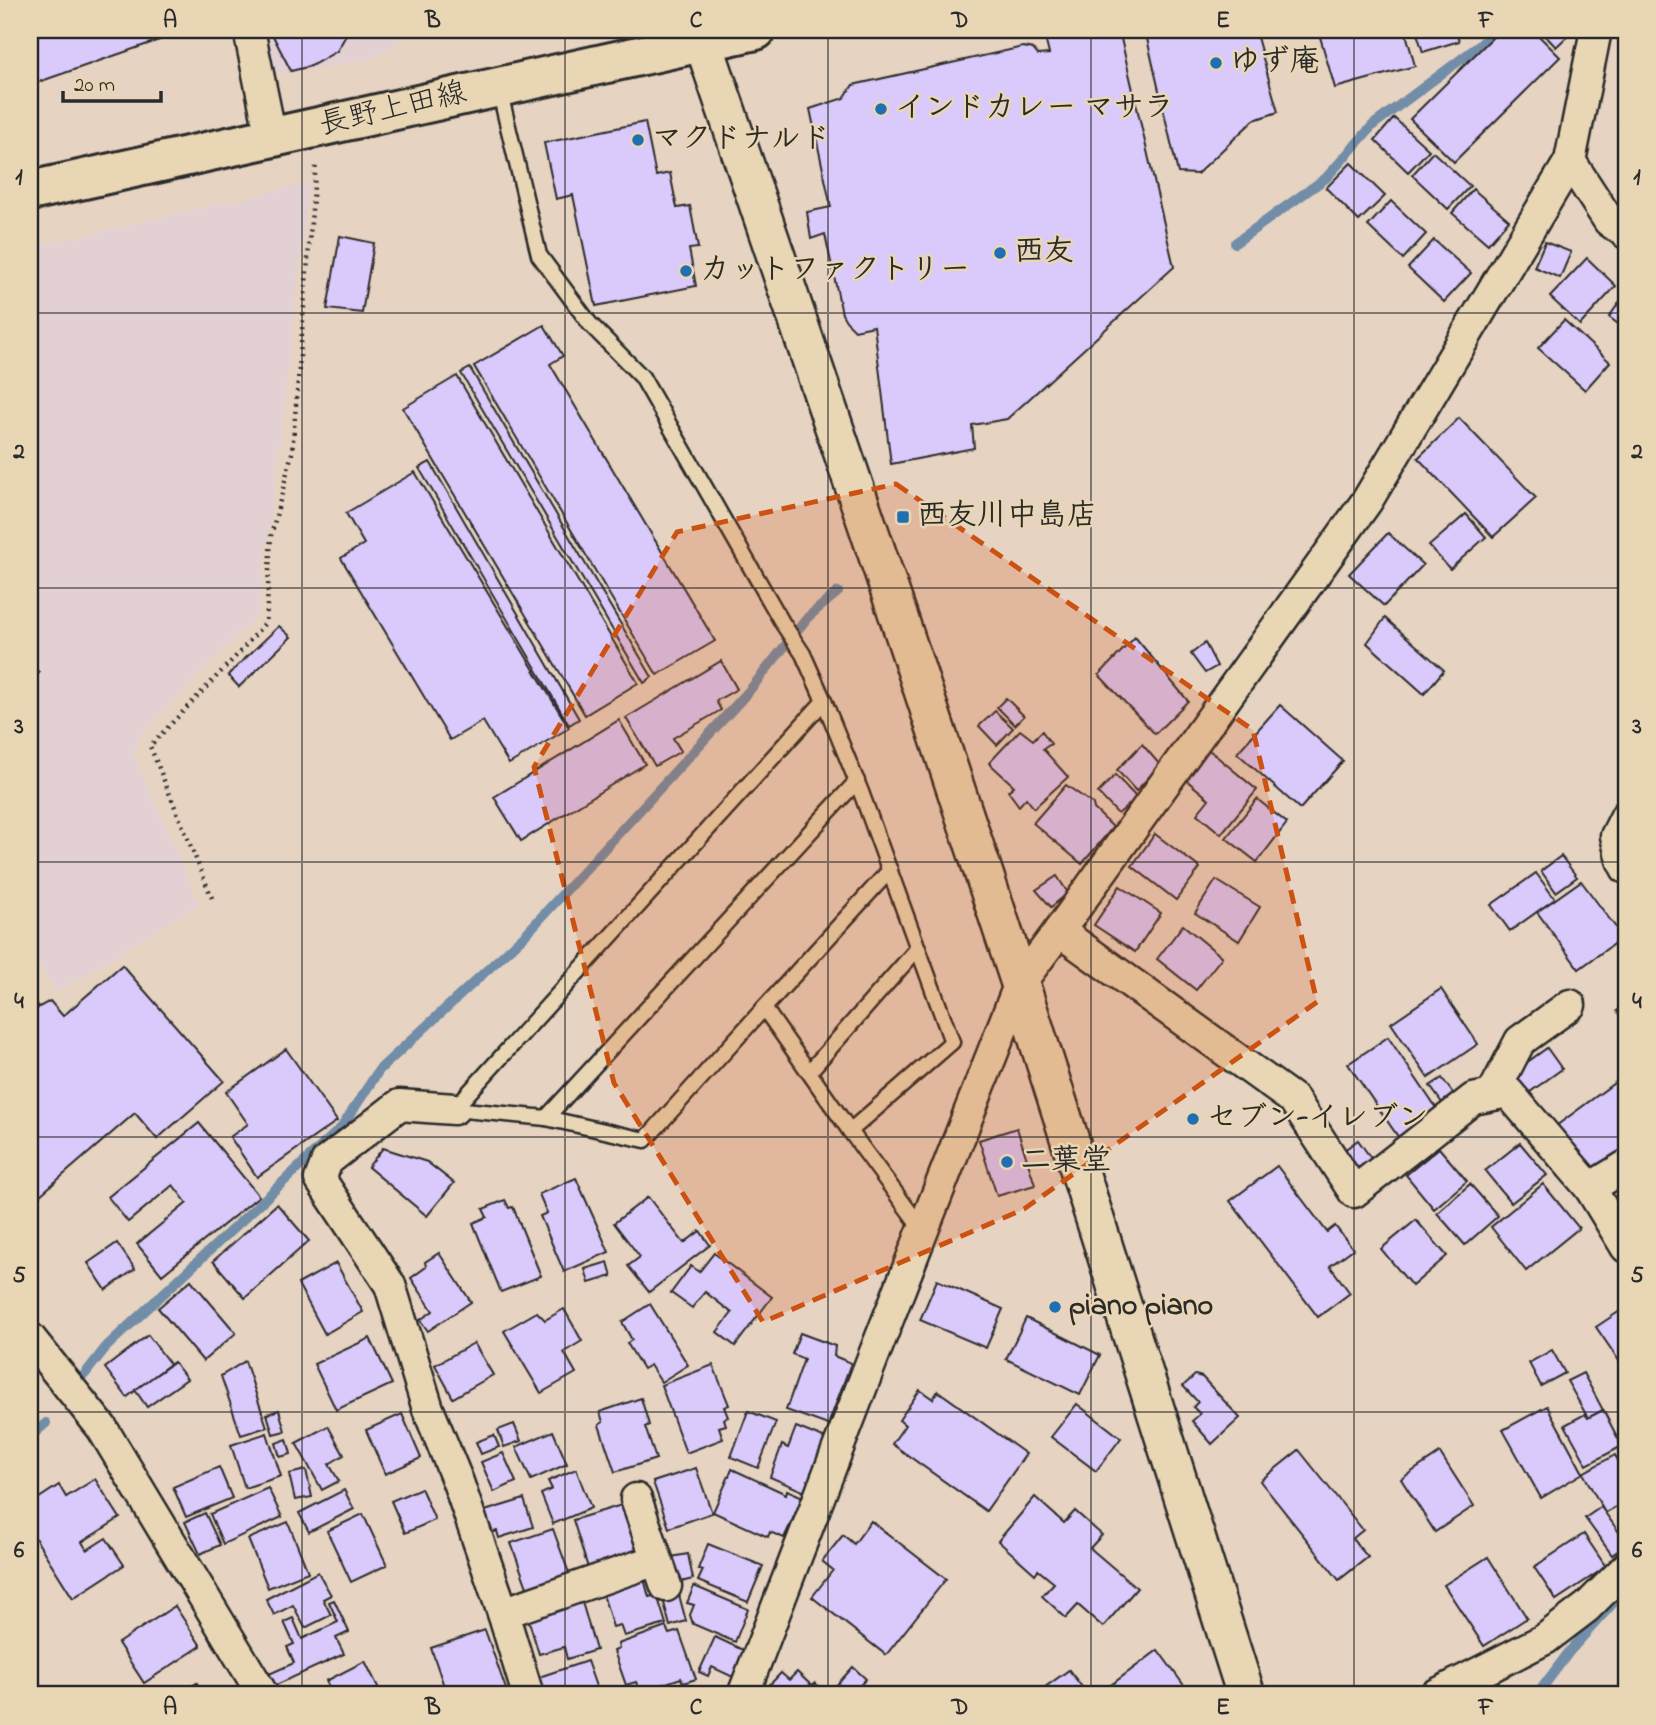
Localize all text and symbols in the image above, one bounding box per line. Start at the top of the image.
text: A [163,5,177,38]
text: B [424,5,441,38]
text: C [690,5,703,38]
text: D [951,5,968,38]
text: E [1216,5,1230,38]
text: F [1478,5,1494,38]
place label: ゆず庵 [1230,41,1320,85]
marker: ゆず庵 [1208,55,1224,71]
scale bar [63,60,161,104]
text: 20 m [74,71,115,101]
street label: 長野上田線 [315,72,471,148]
place label: インドカレー マサラ [895,87,1174,131]
marker: インドカレー マサラ [873,101,889,117]
place label: マクドナルド [652,118,831,162]
marker: マクドナルド [630,132,646,148]
text: 1 [15,162,23,195]
text: 1 [1633,162,1641,195]
place label: 西友 [1014,231,1074,275]
marker: 西友 [992,245,1008,261]
place label: カットファクトリー [700,249,970,293]
marker: カットファクトリー [678,263,694,279]
text: 2 [12,436,25,469]
text: 2 [1630,436,1643,469]
place label: 西友川中島店 [917,495,1097,539]
marker: 西友川中島店 [895,509,911,525]
text: 3 [13,711,24,744]
text: 3 [1631,711,1642,744]
text: 4 [14,986,24,1019]
text: 4 [1632,986,1642,1019]
place label: セブン-イレブン [1207,1097,1428,1141]
marker: セブン-イレブン [1185,1111,1201,1127]
place label: 二葉堂 [1021,1140,1111,1184]
marker: 二葉堂 [999,1154,1015,1170]
text: 5 [12,1260,26,1293]
text: 5 [1630,1260,1644,1293]
place label: piano piano [1069,1285,1213,1329]
marker: piano piano [1047,1299,1063,1315]
text: 6 [14,1535,25,1568]
text: 6 [1632,1535,1643,1568]
text: A [163,1692,177,1725]
text: B [424,1692,441,1725]
text: C [690,1692,703,1725]
text: D [951,1692,968,1725]
text: E [1216,1692,1230,1725]
text: F [1478,1692,1494,1725]

